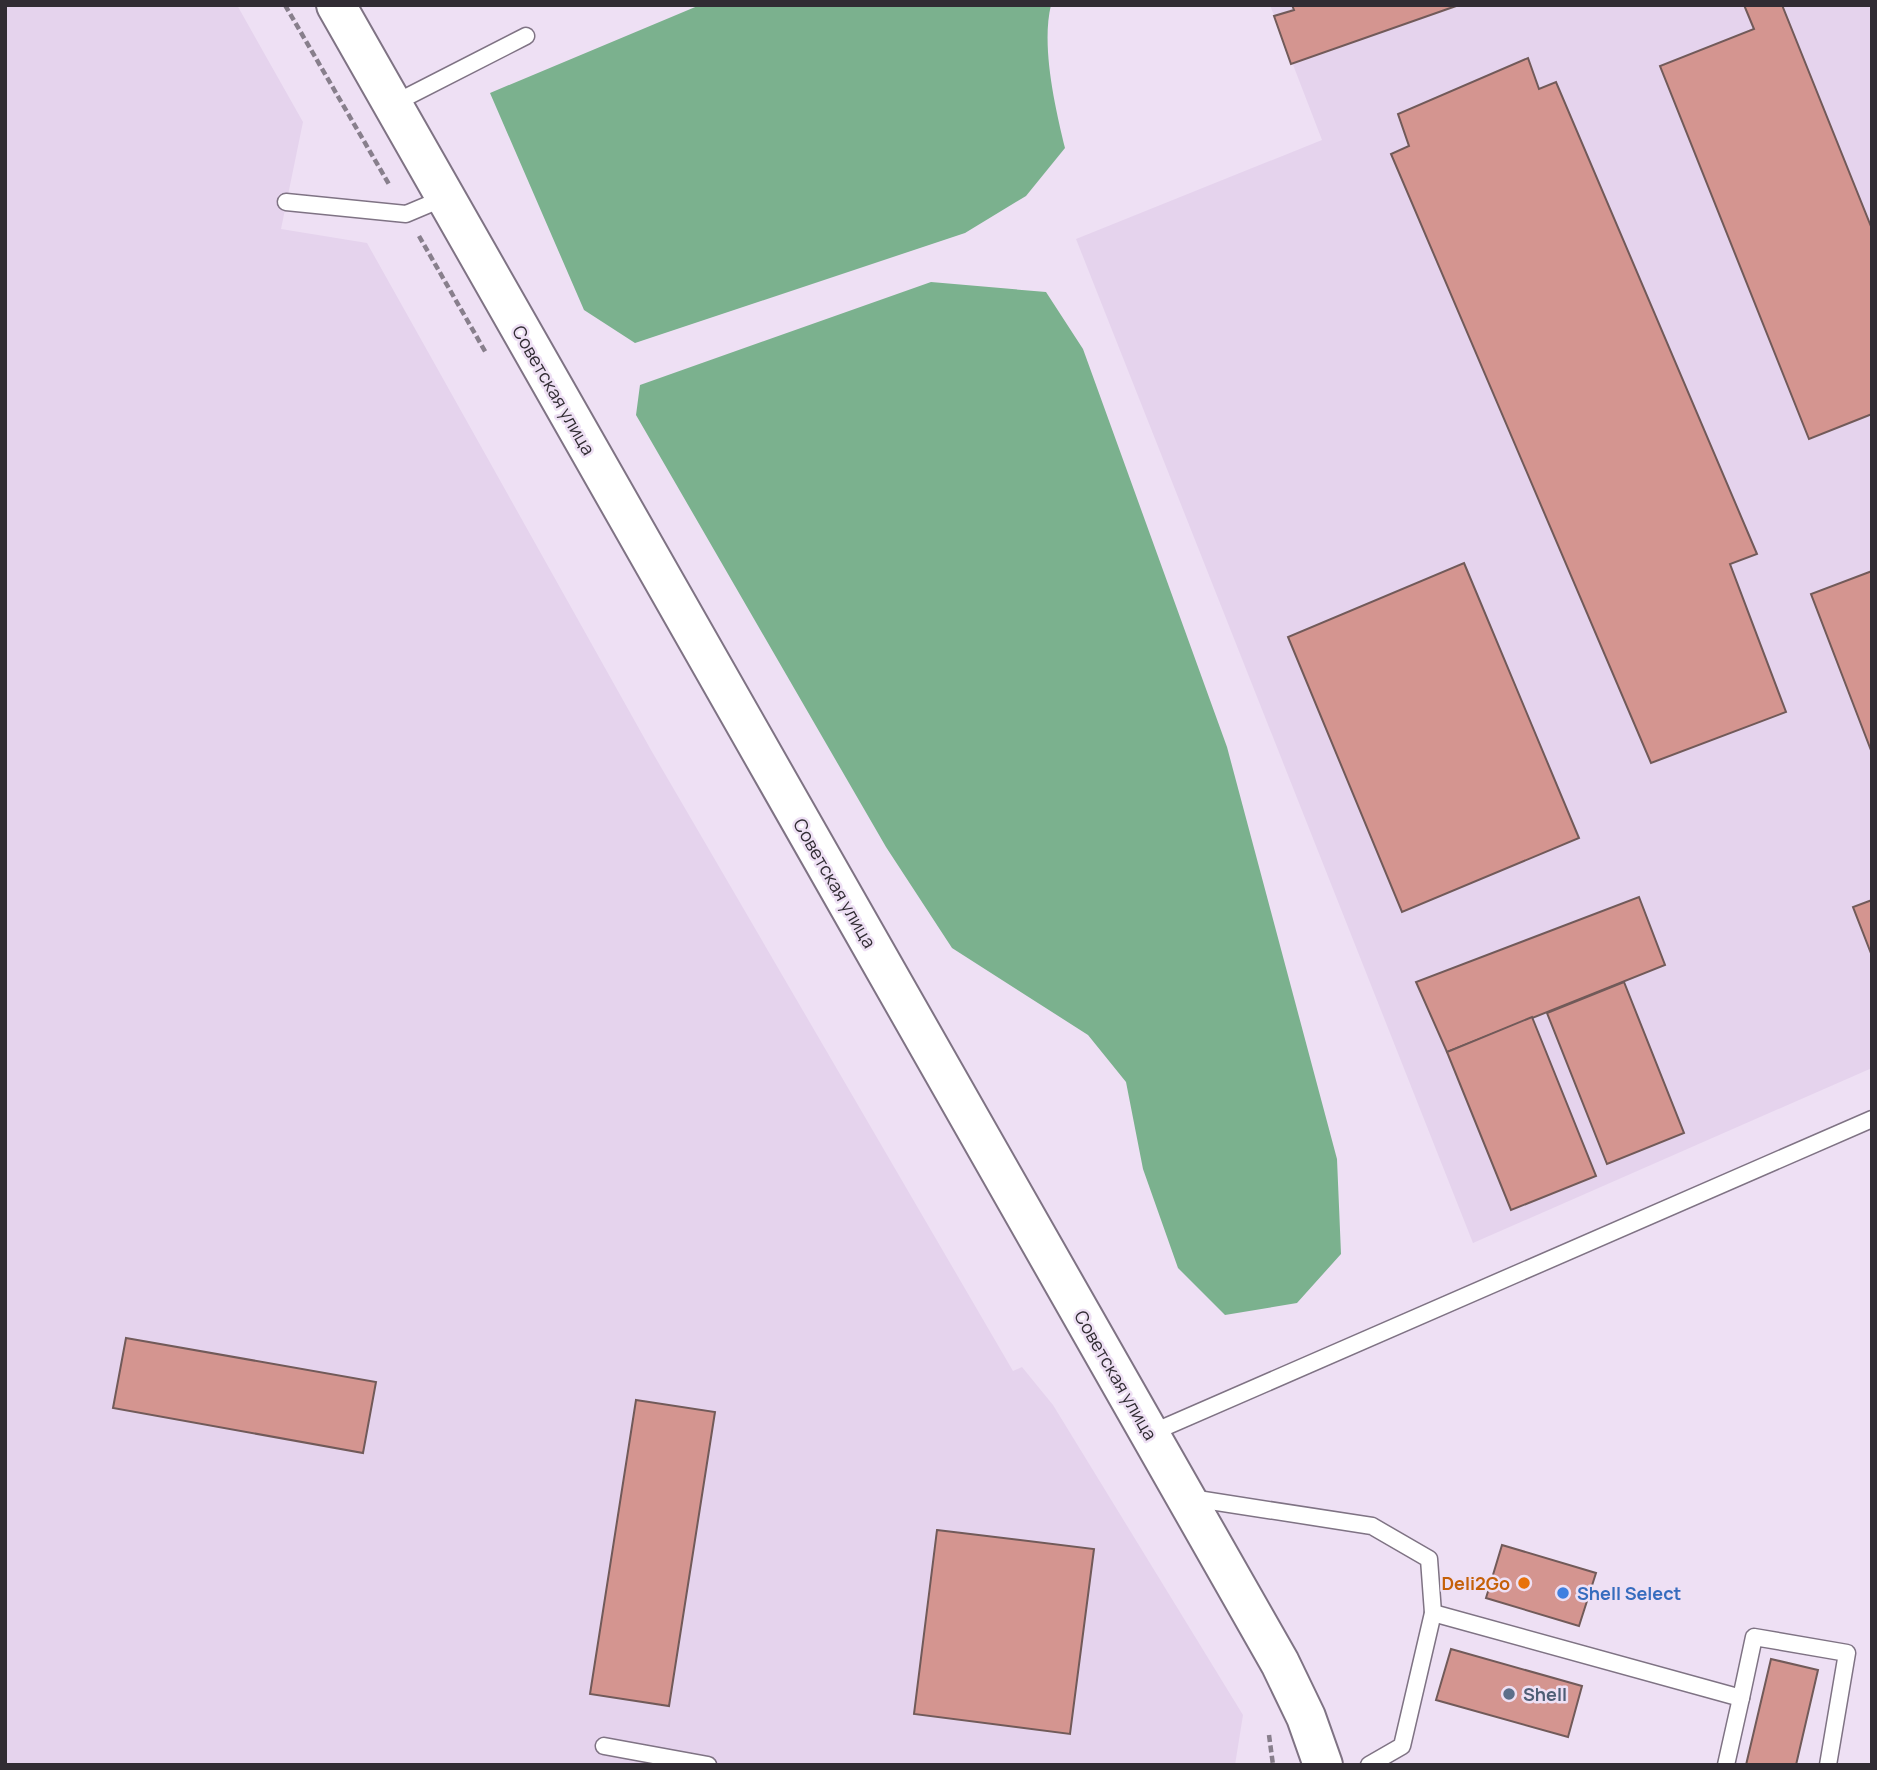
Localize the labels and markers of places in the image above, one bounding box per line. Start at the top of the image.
place label: Deli2Go [1441,1571,1510,1595]
marker: Deli2Go [1516,1575,1532,1591]
place label: Shell Select [1577,1581,1681,1605]
marker: Shell Select [1555,1585,1571,1601]
place label: Shell [1523,1682,1567,1706]
marker: Shell [1501,1686,1517,1702]

